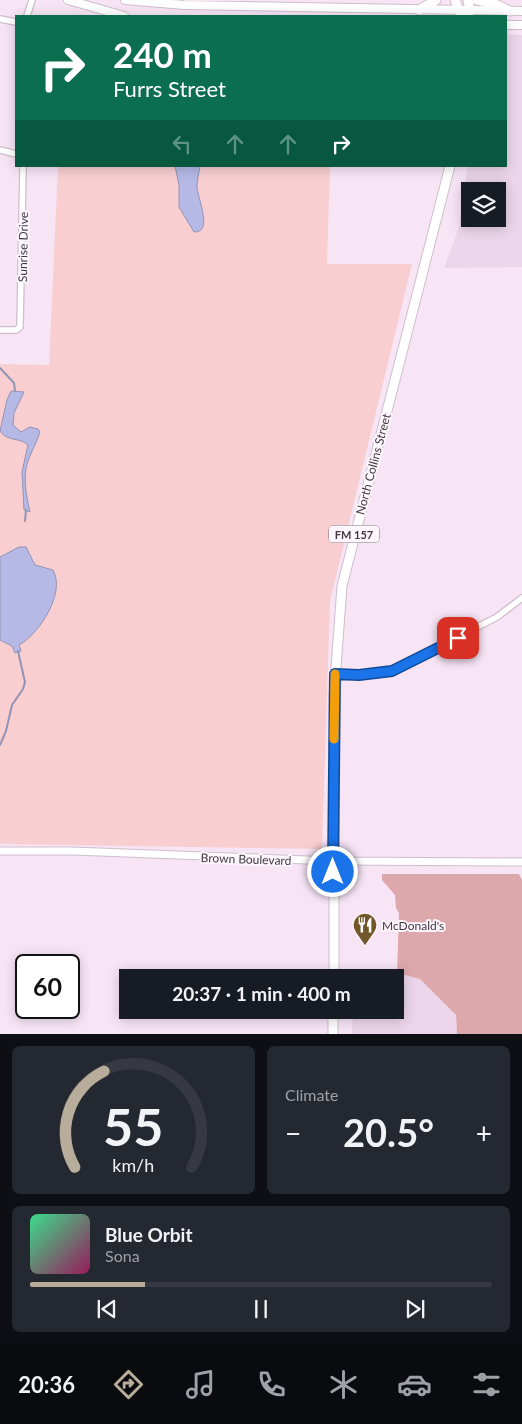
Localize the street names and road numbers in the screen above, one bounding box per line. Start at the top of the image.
street label: Sunrise Drive [15,212,31,282]
street label: North Collins Street [352,411,394,516]
road number: FM 157 [329,526,379,542]
street label: Brown Boulevard [200,850,292,868]

